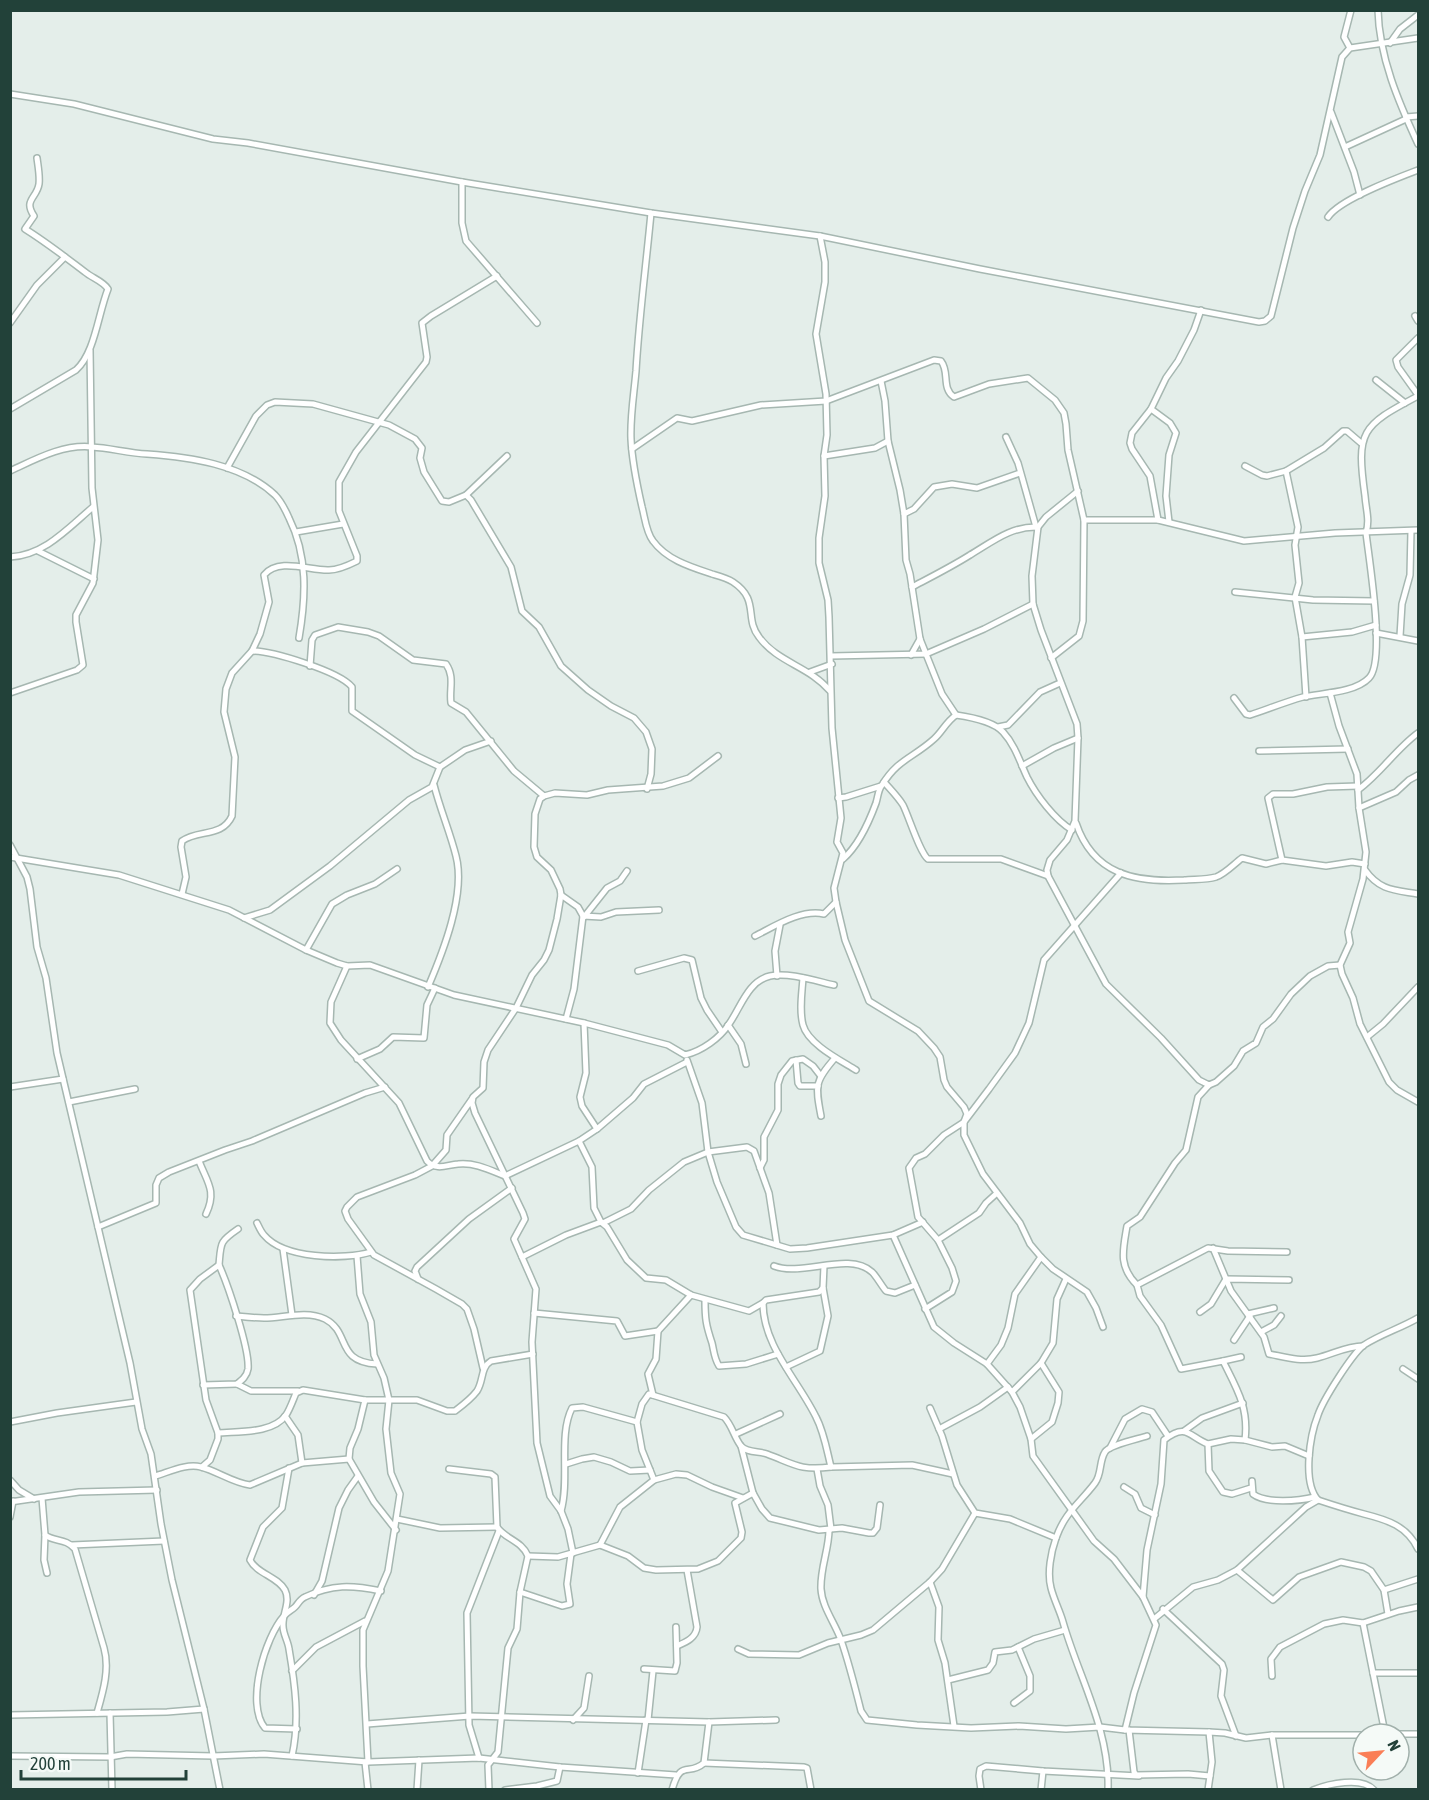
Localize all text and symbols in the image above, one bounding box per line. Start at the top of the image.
north arrow [1351,1722,1411,1782]
text: N [1384,1737,1405,1754]
scale bar [21,1743,186,1781]
text: 200 m [30,1753,71,1774]

